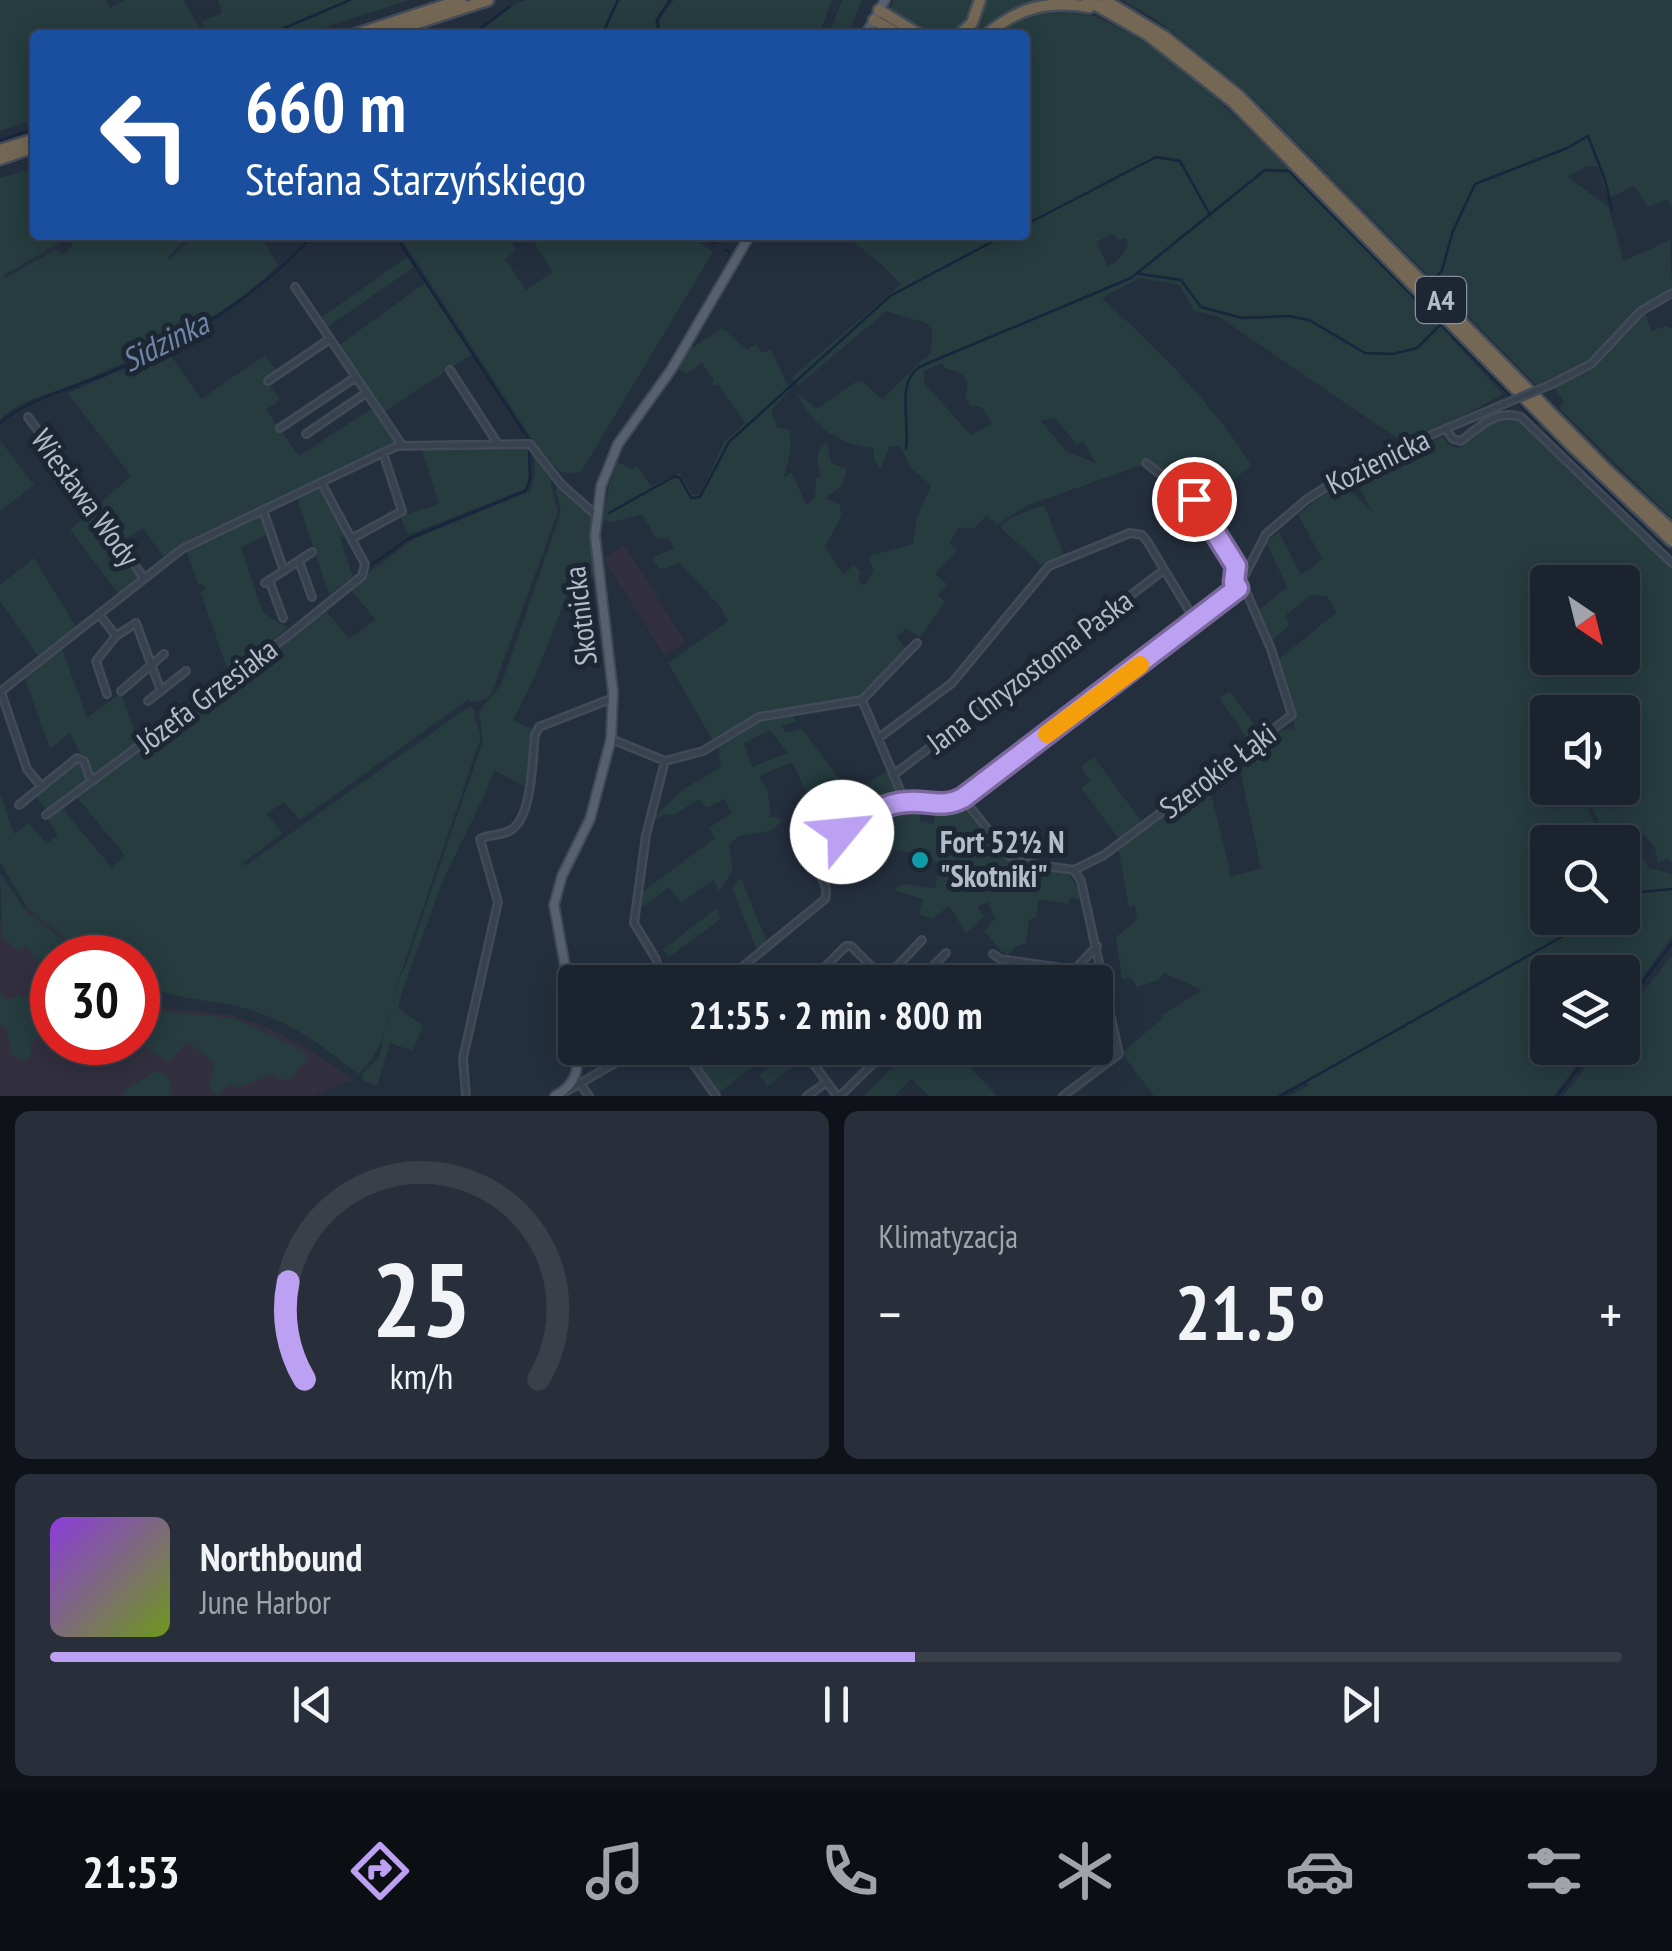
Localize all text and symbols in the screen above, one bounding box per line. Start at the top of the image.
text: 660 m [245,61,406,151]
icon: left [80,70,210,200]
text: Stefana Starzyńskiego [245,149,586,207]
road number: A4 [1416,277,1466,323]
water label: Sidzinka [114,300,217,381]
street label: Kozienicka [1319,419,1435,502]
street label: Wiesława Wody [23,421,149,574]
pin [1152,457,1237,542]
icon: arrive [1167,472,1222,527]
street label: Skotnicka [554,564,605,668]
north arrow [1530,565,1640,675]
map controls [1530,565,1640,1065]
street label: Jana Chryzostoma Paska [918,581,1140,762]
street label: Józefa Grzesiaka [127,629,284,761]
button: sound [1530,695,1640,805]
street label: Szerokie Łąki [1151,713,1283,826]
position arrow [790,780,894,884]
place label: Fort 52½ N "Skotniki" [940,822,1064,895]
button: search [1530,825,1640,935]
marker: Fort 52½ N "Skotniki" [909,849,931,871]
speed limit sign: 30 [30,935,160,1065]
button: layers [1530,955,1640,1065]
text: 21:55 · 2 min · 800 m [689,990,982,1039]
text: Klimatyzacja [879,1215,1018,1257]
text: 25 [372,1231,471,1366]
text: 21.5° [1175,1264,1326,1361]
text: − [879,1278,901,1349]
text: + [1599,1278,1622,1349]
text: km/h [390,1353,453,1399]
text: Northbound [200,1532,362,1581]
text: June Harbor [200,1581,331,1623]
icon: previous [285,1677,340,1732]
icon: pause [809,1677,864,1732]
icon: next [1333,1677,1388,1732]
icon: directions [345,1836,415,1906]
icon: music [580,1836,650,1906]
icon: phone [815,1836,885,1906]
icon: climate [1050,1836,1120,1906]
icon: car [1285,1836,1355,1906]
icon: filters [1519,1836,1589,1906]
text: 21:53 [82,1842,180,1900]

